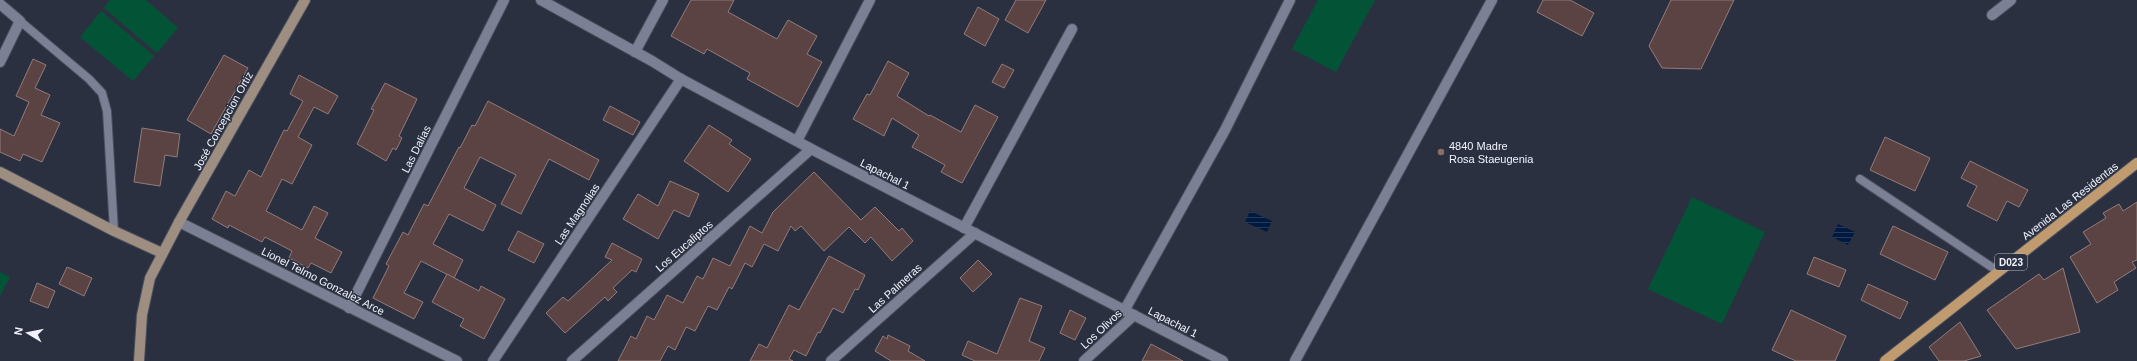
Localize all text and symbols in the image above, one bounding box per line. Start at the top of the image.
street label: José Concepcion Ortiz [191,70,255,172]
street label: Las Dalias [399,123,433,175]
place label: 4840 Madre Rosa Staeugenia [1449,140,1534,165]
marker: 4840 Madre Rosa Staeugenia [1436,147,1446,157]
street label: Lapachal 1 [858,156,912,192]
street label: Avenida Las Residentas [2020,160,2121,242]
street label: Las Magnolias [552,181,602,247]
street label: Los Eucaliptos [653,218,715,274]
street label: Lionel Telmo Gonzalez Arce [260,245,386,317]
road number: D023 [1995,254,2027,270]
street label: Las Palmeras [866,261,924,315]
street label: Lapachal 1 [1146,304,1200,340]
street label: Los Olivos [1078,307,1124,351]
north arrow [8,313,48,353]
text: N [12,326,25,336]

